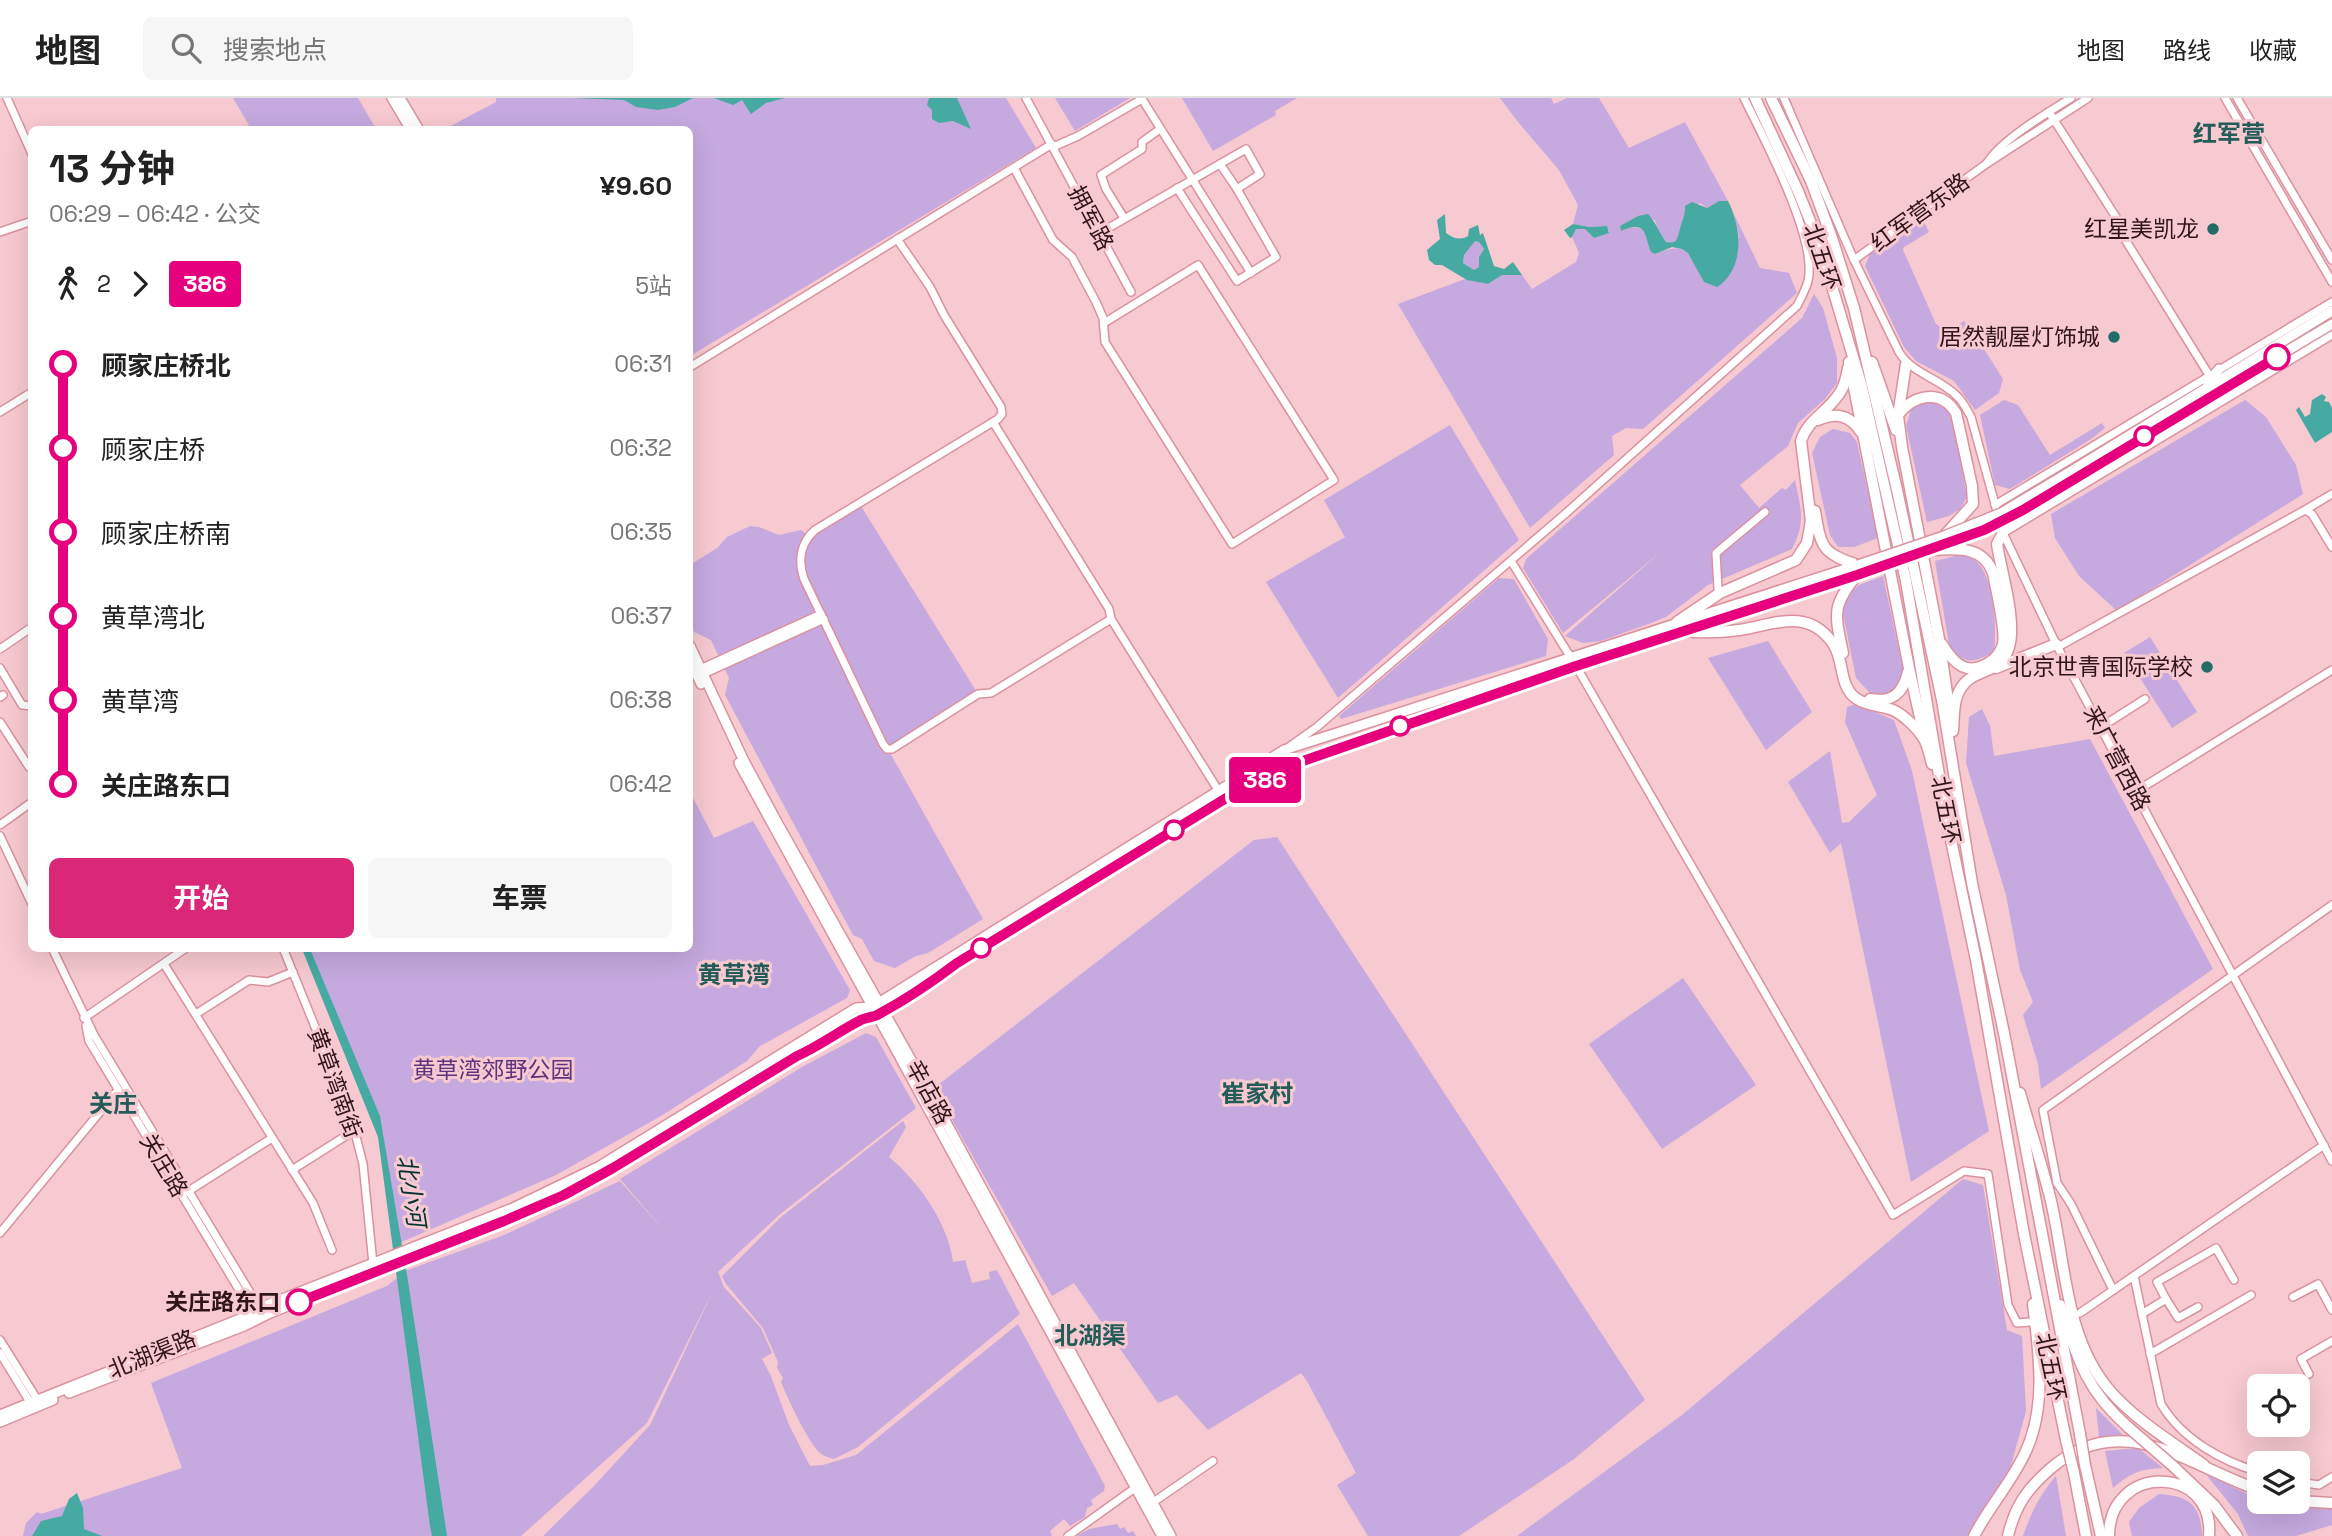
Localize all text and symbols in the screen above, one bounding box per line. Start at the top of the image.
search box [143,17,633,80]
icon: search [167,29,205,67]
text: 地图 [35,30,101,72]
text: 搜索地点 [223,33,327,67]
text: 地图 [2077,35,2125,66]
text: 路线 [2163,35,2211,66]
text: 收藏 [2249,35,2297,66]
district label: 红军营 [2193,118,2265,149]
text: 13 分钟 [49,145,175,193]
street label: 红军营东路 [1865,166,1975,258]
text: ¥9.60 [600,169,672,203]
street label: 拥军路 [1062,180,1120,256]
text: 06:29 – 06:42 · 公交 [49,199,261,229]
place label: 红星美凯龙 [2084,214,2199,244]
street label: 北五环 [1797,219,1847,295]
marker: 红星美凯龙 [2205,221,2221,237]
icon: walk [49,265,87,303]
icon: forward [121,265,159,303]
text: 386 [183,268,227,299]
text: 2 [97,269,111,299]
text: 5站 [635,271,672,301]
place label: 居然靓屋灯饰城 [1939,322,2100,352]
marker: 居然靓屋灯饰城 [2106,329,2122,345]
unlabelled marker [2264,344,2290,370]
text: 顾家庄桥北 [101,349,231,383]
text: 06:31 [614,349,672,379]
unlabelled marker [2134,426,2154,446]
text: 顾家庄桥 [101,433,205,467]
text: 06:32 [610,433,672,463]
text: 顾家庄桥南 [101,517,231,551]
text: 06:35 [610,517,672,547]
text: 黄草湾北 [101,601,205,635]
text: 06:37 [610,601,672,631]
place label: 北京世青国际学校 [2009,652,2193,682]
marker: 北京世青国际学校 [2199,659,2215,675]
text: 黄草湾 [101,685,179,719]
text: 06:38 [609,685,672,715]
street label: 来广营西路 [2077,700,2157,816]
unlabelled marker [1390,716,1410,736]
line badge: 386 [1225,757,1305,803]
text: 386 [1243,764,1287,795]
text: 关庄路东口 [101,769,231,803]
text: 06:42 [609,769,672,799]
street label: 北五环 [1925,773,1967,847]
unlabelled marker [1164,820,1184,840]
button: 开始 [49,858,354,938]
button: 车票 [368,858,672,938]
unlabelled marker [971,938,991,958]
district label: 黄草湾 [698,959,770,990]
street label: 黄草湾南街 [301,1024,369,1142]
park label: 黄草湾郊野公园 [413,1055,574,1085]
street label: 辛店路 [899,1055,959,1129]
district label: 崔家村 [1221,1078,1293,1109]
district label: 关庄 [89,1088,137,1119]
street label: 关庄路 [133,1128,195,1202]
water label: 北小河 [391,1153,433,1233]
place label: 关庄路东口 [165,1287,280,1317]
marker: 关庄路东口 [286,1289,312,1315]
district label: 北湖渠 [1054,1320,1126,1351]
street label: 北湖渠路 [104,1323,200,1385]
street label: 北五环 [2029,1330,2073,1404]
map controls [2247,1374,2310,1514]
button: locate [2247,1374,2310,1437]
button: layers [2247,1451,2310,1514]

